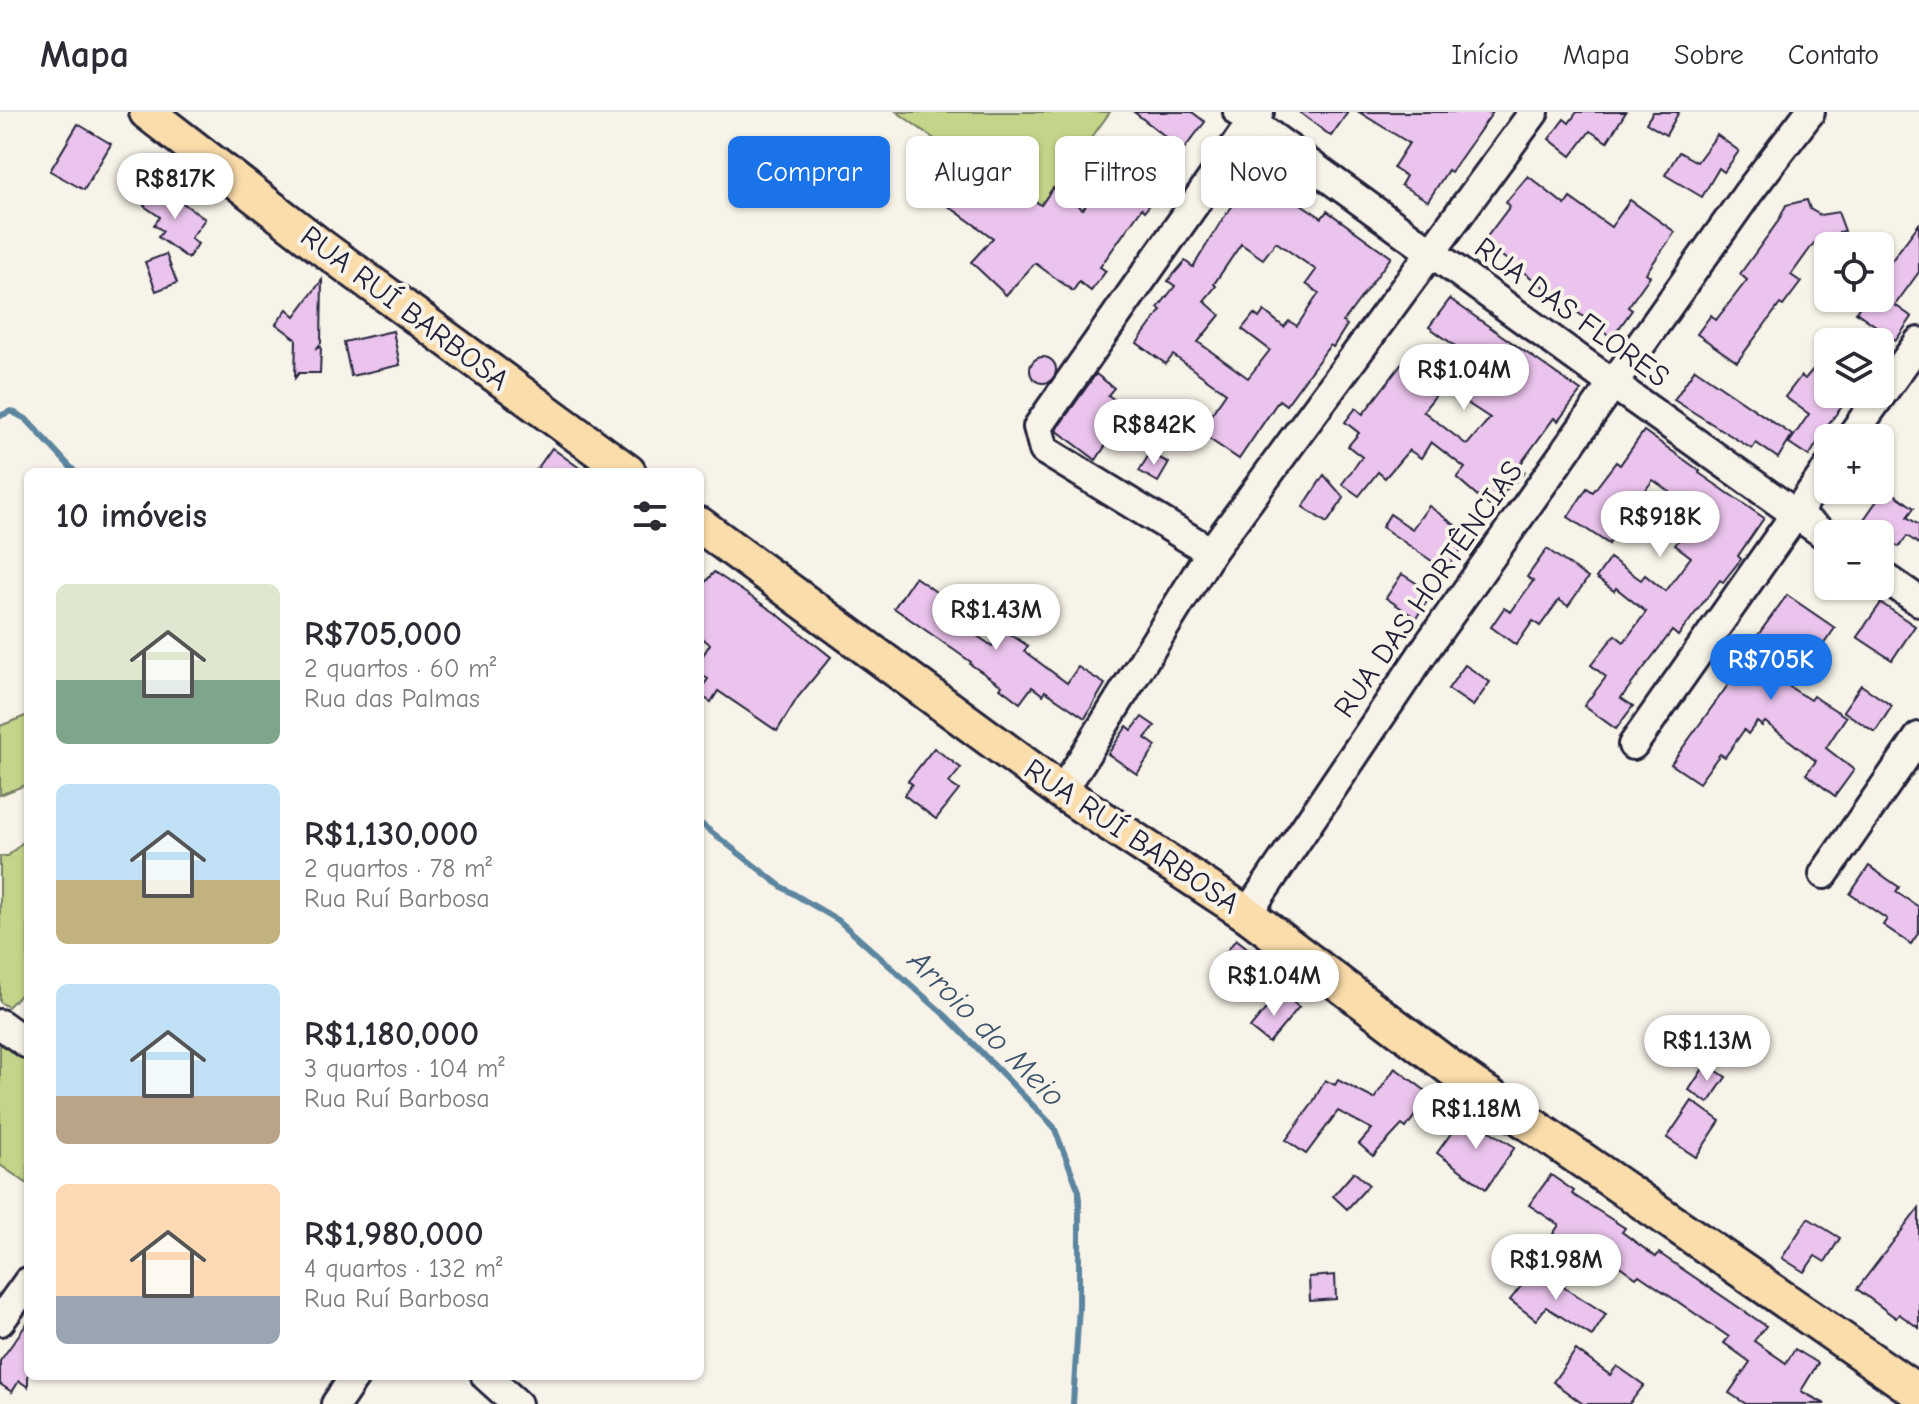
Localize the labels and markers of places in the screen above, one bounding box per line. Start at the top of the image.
pin: R$817K [110,153,240,221]
pin: R$1.04M [1390,344,1538,412]
pin: R$842K [1089,399,1219,467]
pin: R$918K [1595,491,1725,559]
pin: R$1.43M [922,584,1070,652]
pin: R$705K [1706,634,1836,702]
pin: R$1.04M [1200,950,1348,1018]
pin: R$1.13M [1633,1015,1781,1083]
pin: R$1.18M [1402,1083,1550,1151]
pin: R$1.98M [1482,1234,1630,1302]

